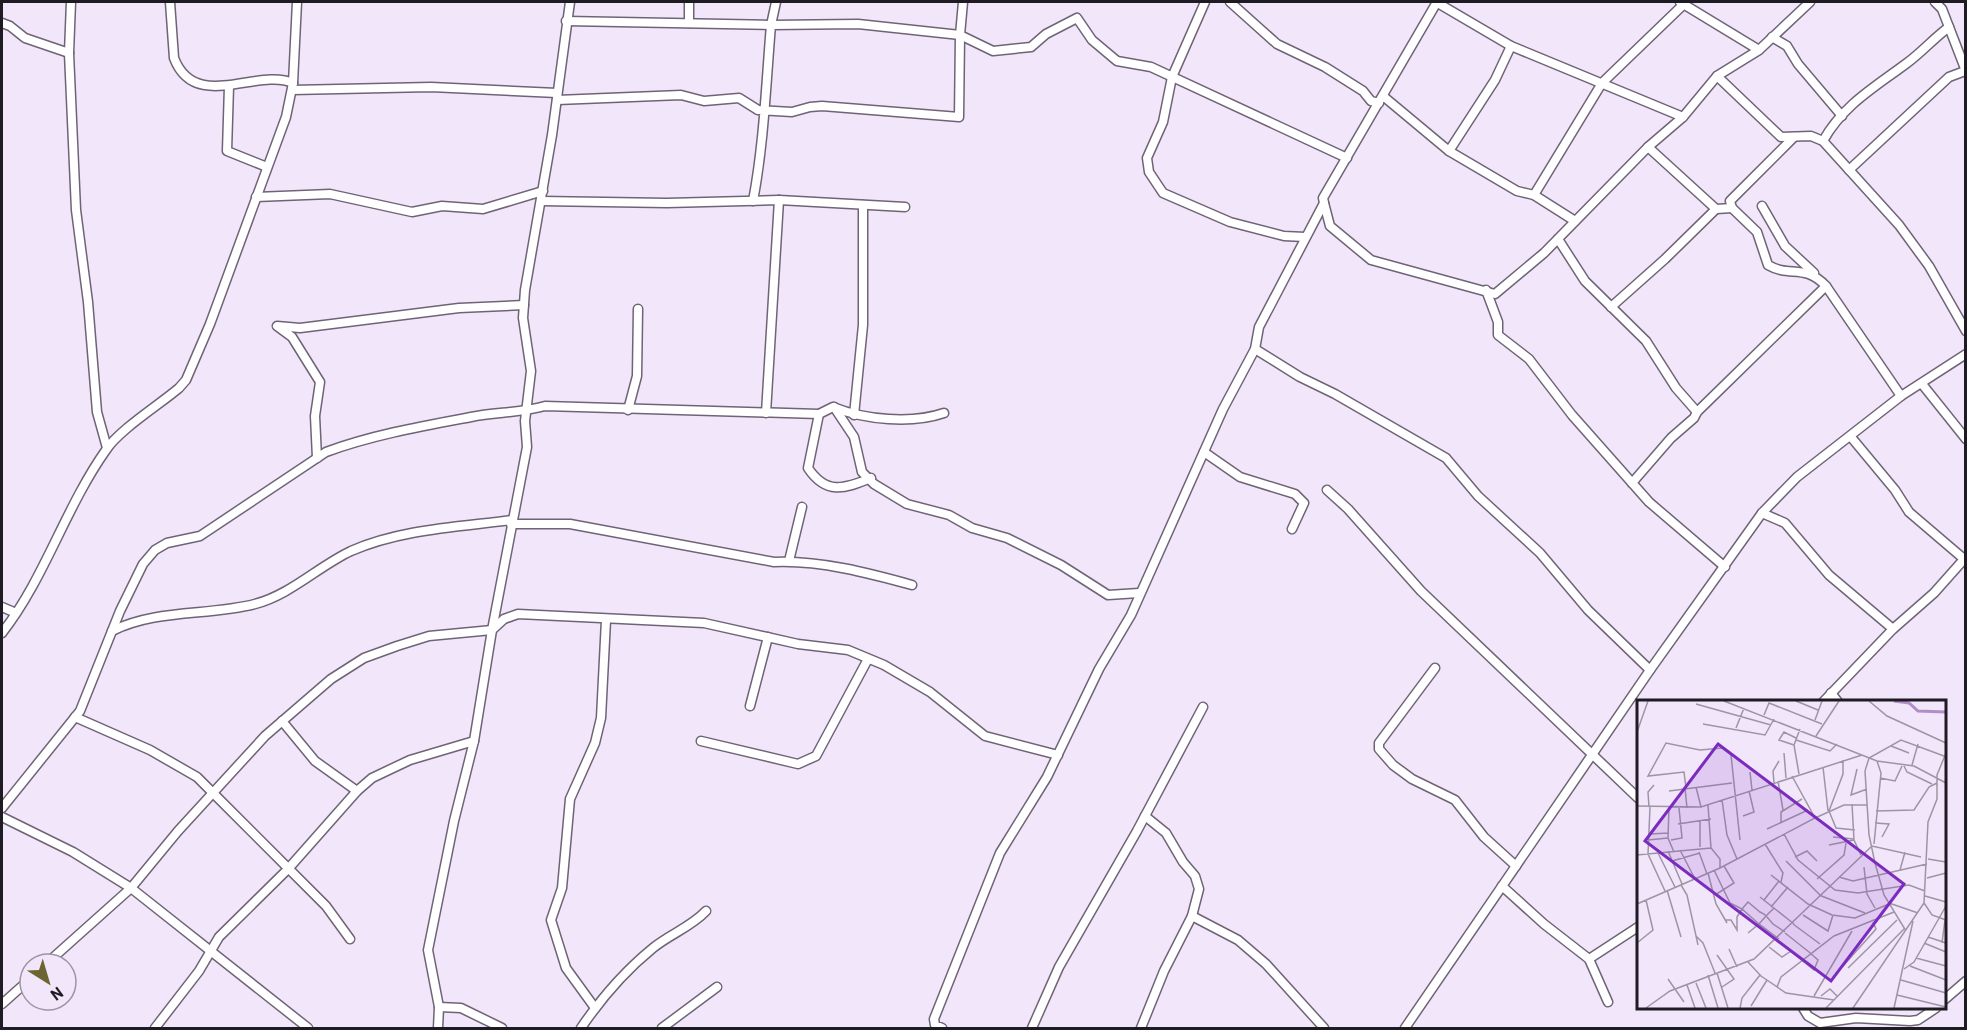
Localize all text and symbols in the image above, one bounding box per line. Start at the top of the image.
inset map [1637,700,1946,1009]
north arrow [18,952,78,1012]
text: N [47,984,67,1005]

